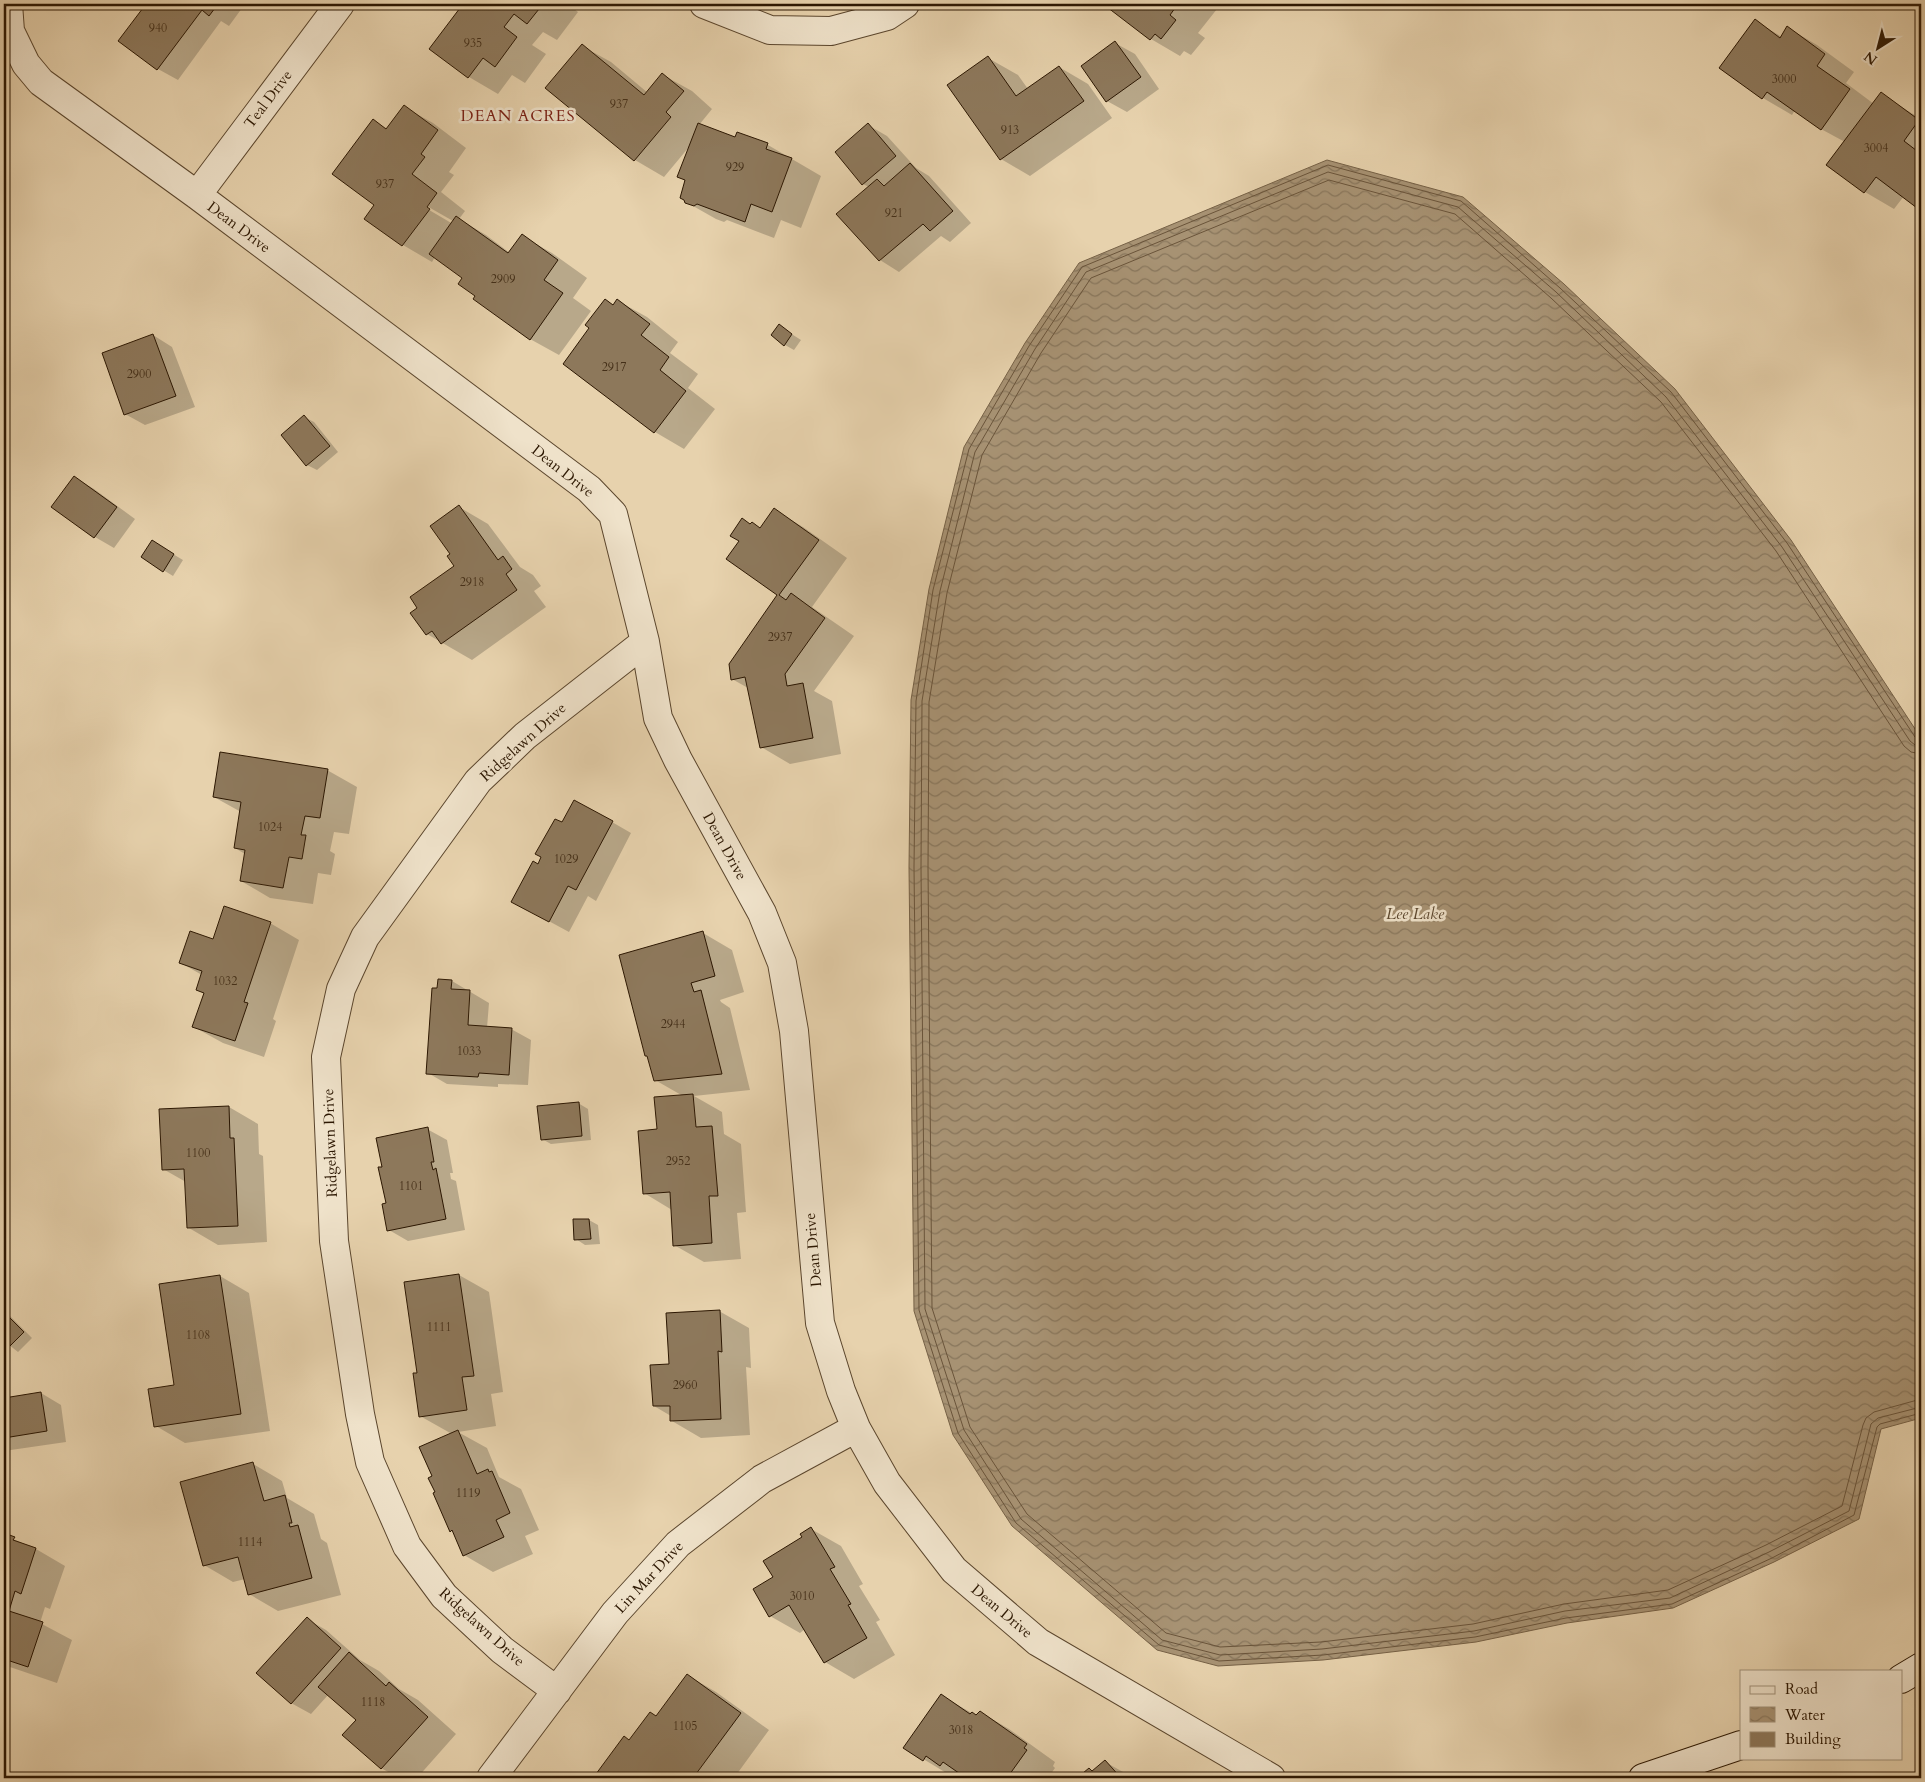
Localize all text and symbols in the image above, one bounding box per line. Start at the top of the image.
house number: 940 [149,20,167,36]
north arrow [1852,22,1902,72]
house number: 935 [464,35,482,51]
text: N [1860,47,1881,69]
street label: Teal Drive [239,66,297,132]
house number: 3000 [1772,71,1796,87]
house number: 937 [610,96,628,112]
district label: DEAN ACRES [461,105,575,127]
house number: 913 [1001,122,1019,138]
house number: 3004 [1864,140,1888,156]
house number: 929 [726,159,744,175]
house number: 937 [376,176,394,192]
street label: Dean Drive [203,197,275,257]
house number: 921 [885,205,903,221]
house number: 2909 [491,271,515,287]
house number: 2917 [602,359,626,375]
house number: 2900 [127,366,151,382]
street label: Dean Drive [528,440,599,502]
house number: 2918 [460,574,484,590]
house number: 2937 [768,629,792,645]
street label: Ridgelawn Drive [476,698,570,786]
street label: Dean Drive [698,809,752,884]
house number: 1024 [258,819,282,835]
house number: 1029 [554,851,578,867]
water label: Lee Lake [1386,903,1445,925]
house number: 1032 [213,973,237,989]
house number: 2944 [661,1016,685,1032]
house number: 1033 [457,1043,481,1059]
street label: Ridgelawn Drive [318,1088,342,1198]
house number: 1100 [186,1145,210,1161]
house number: 2952 [666,1153,690,1169]
house number: 1101 [399,1178,423,1194]
street label: Dean Drive [800,1212,826,1288]
house number: 1111 [427,1319,451,1335]
house number: 1108 [186,1327,210,1343]
house number: 2960 [673,1377,697,1393]
house number: 1119 [456,1485,480,1501]
house number: 1114 [238,1534,262,1550]
street label: Lin Mar Drive [610,1536,688,1618]
street label: Dean Drive [967,1579,1037,1643]
street label: Ridgelawn Drive [435,1583,529,1671]
house number: 3010 [790,1588,814,1604]
legend [1740,1670,1902,1760]
text: Road [1785,1679,1818,1699]
house number: 1118 [361,1694,385,1710]
text: Water [1784,1705,1826,1725]
house number: 1105 [673,1718,697,1734]
house number: 3018 [949,1722,973,1738]
text: Building [1785,1729,1841,1749]

